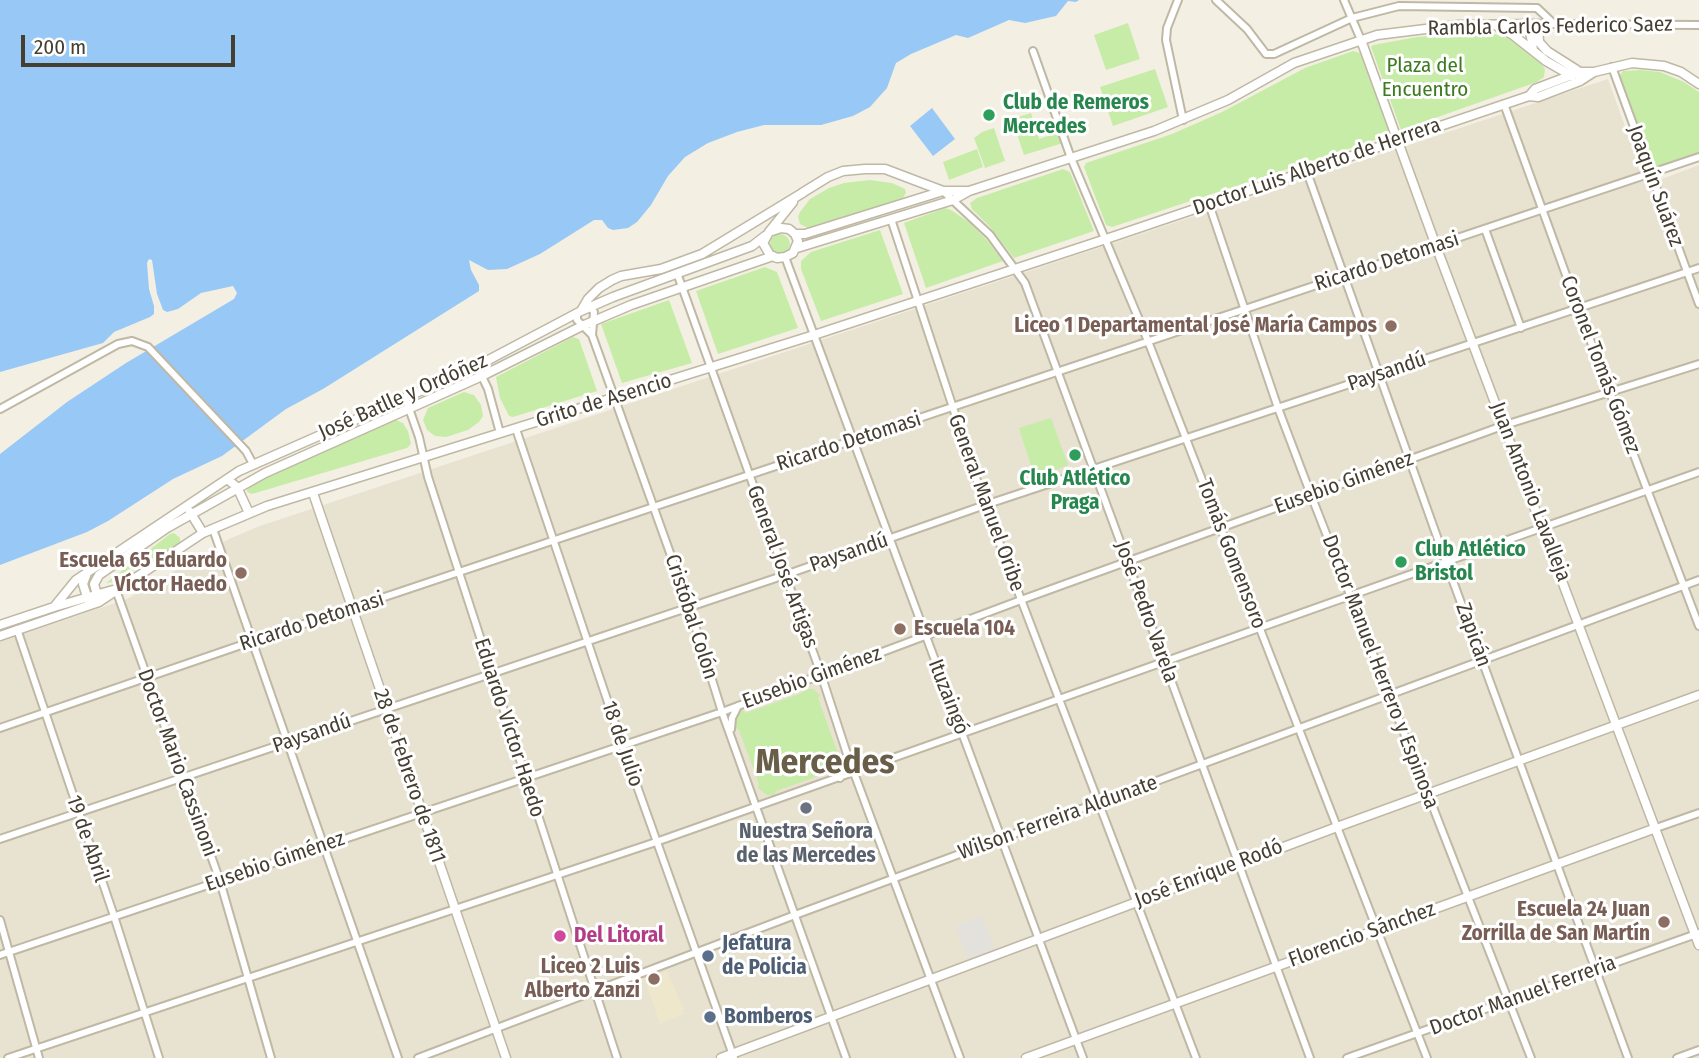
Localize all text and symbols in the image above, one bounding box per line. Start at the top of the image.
street label: Rambla Carlos Federico Saez [1427,12,1673,42]
scale bar [24,21,238,65]
text: 200 m [34,34,86,60]
park label: Plaza del Encuentro [1382,53,1468,103]
place label: Club de Remeros Mercedes [1003,90,1149,140]
marker: Club de Remeros Mercedes [981,107,997,123]
street label: Doctor Luis Alberto de Herrera [1190,113,1444,221]
street label: Joaquín Suárez [1621,122,1689,250]
street label: Ricardo Detomasi [1312,227,1462,297]
street label: Coronel Tomás Gómez [1554,272,1646,458]
place label: Liceo 1 Departamental José María Campos [1014,313,1377,339]
marker: Liceo 1 Departamental José María Campos [1383,318,1399,334]
street label: Paysandú [1344,347,1430,397]
street label: José Batlle y Ordóñez [315,348,491,446]
street label: Grito de Asencio [533,368,675,434]
street label: Juan Antonio Lavalleja [1484,399,1576,585]
street label: Ricardo Detomasi [774,407,924,477]
street label: General Manuel Oribe [942,411,1030,595]
street label: Eusebio Giménez [1271,446,1417,520]
marker: Club Atlético Praga [1067,447,1083,463]
place label: Club Atlético Praga [1020,466,1130,516]
street label: Tomás Gomensoro [1191,476,1271,632]
street label: General José Artigas [741,482,823,652]
street label: Paysandú [806,528,892,578]
street label: Doctor Manuel Herrero y Espinosa [1316,532,1444,812]
place label: Club Atlético Bristol [1415,537,1526,587]
street label: José Pedro Varela [1109,538,1183,686]
place label: Escuela 65 Eduardo Víctor Haedo [59,548,227,598]
street label: Cristóbal Colón [659,551,723,683]
marker: Club Atlético Bristol [1393,554,1409,570]
marker: Escuela 65 Eduardo Víctor Haedo [233,565,249,581]
street label: Ricardo Detomasi [237,587,387,657]
street label: Zapicán [1450,599,1496,671]
place label: Escuela 104 [914,616,1015,642]
marker: Escuela 104 [892,621,908,637]
street label: Eduardo Víctor Haedo [468,635,550,821]
street label: Eusebio Giménez [739,641,885,715]
street label: Ituzaingó [922,656,974,738]
street label: Doctor Mario Cassinoni [131,666,223,860]
street label: 28 de Febrero de 1811 [367,686,451,866]
street label: 18 de Julio [596,698,648,790]
street label: Paysandú [269,709,355,759]
district label: Mercedes [755,742,895,784]
street label: Wilson Ferreira Aldunate [955,770,1161,866]
street label: 19 de Abril [60,792,114,886]
marker: Nuestra Señora de las Mercedes [798,800,814,816]
place label: Nuestra Señora de las Mercedes [736,819,876,869]
street label: Eusebio Giménez [202,826,348,898]
street label: José Enrique Rodó [1131,834,1287,914]
street label: Florencio Sánchez [1285,897,1439,973]
place label: Escuela 24 Juan Zorrilla de San Martín [1462,897,1650,947]
marker: Escuela 24 Juan Zorrilla de San Martín [1656,914,1672,930]
place label: Del Litoral [574,923,664,949]
marker: Del Litoral [552,928,568,944]
place label: Jefatura de Policia [722,931,807,981]
marker: Jefatura de Policia [700,948,716,964]
street label: Doctor Manuel Ferreria [1426,951,1620,1041]
place label: Liceo 2 Luis Alberto Zanzi [525,954,640,1004]
marker: Liceo 2 Luis Alberto Zanzi [646,971,662,987]
place label: Bomberos [724,1004,813,1030]
marker: Bomberos [702,1009,718,1025]

